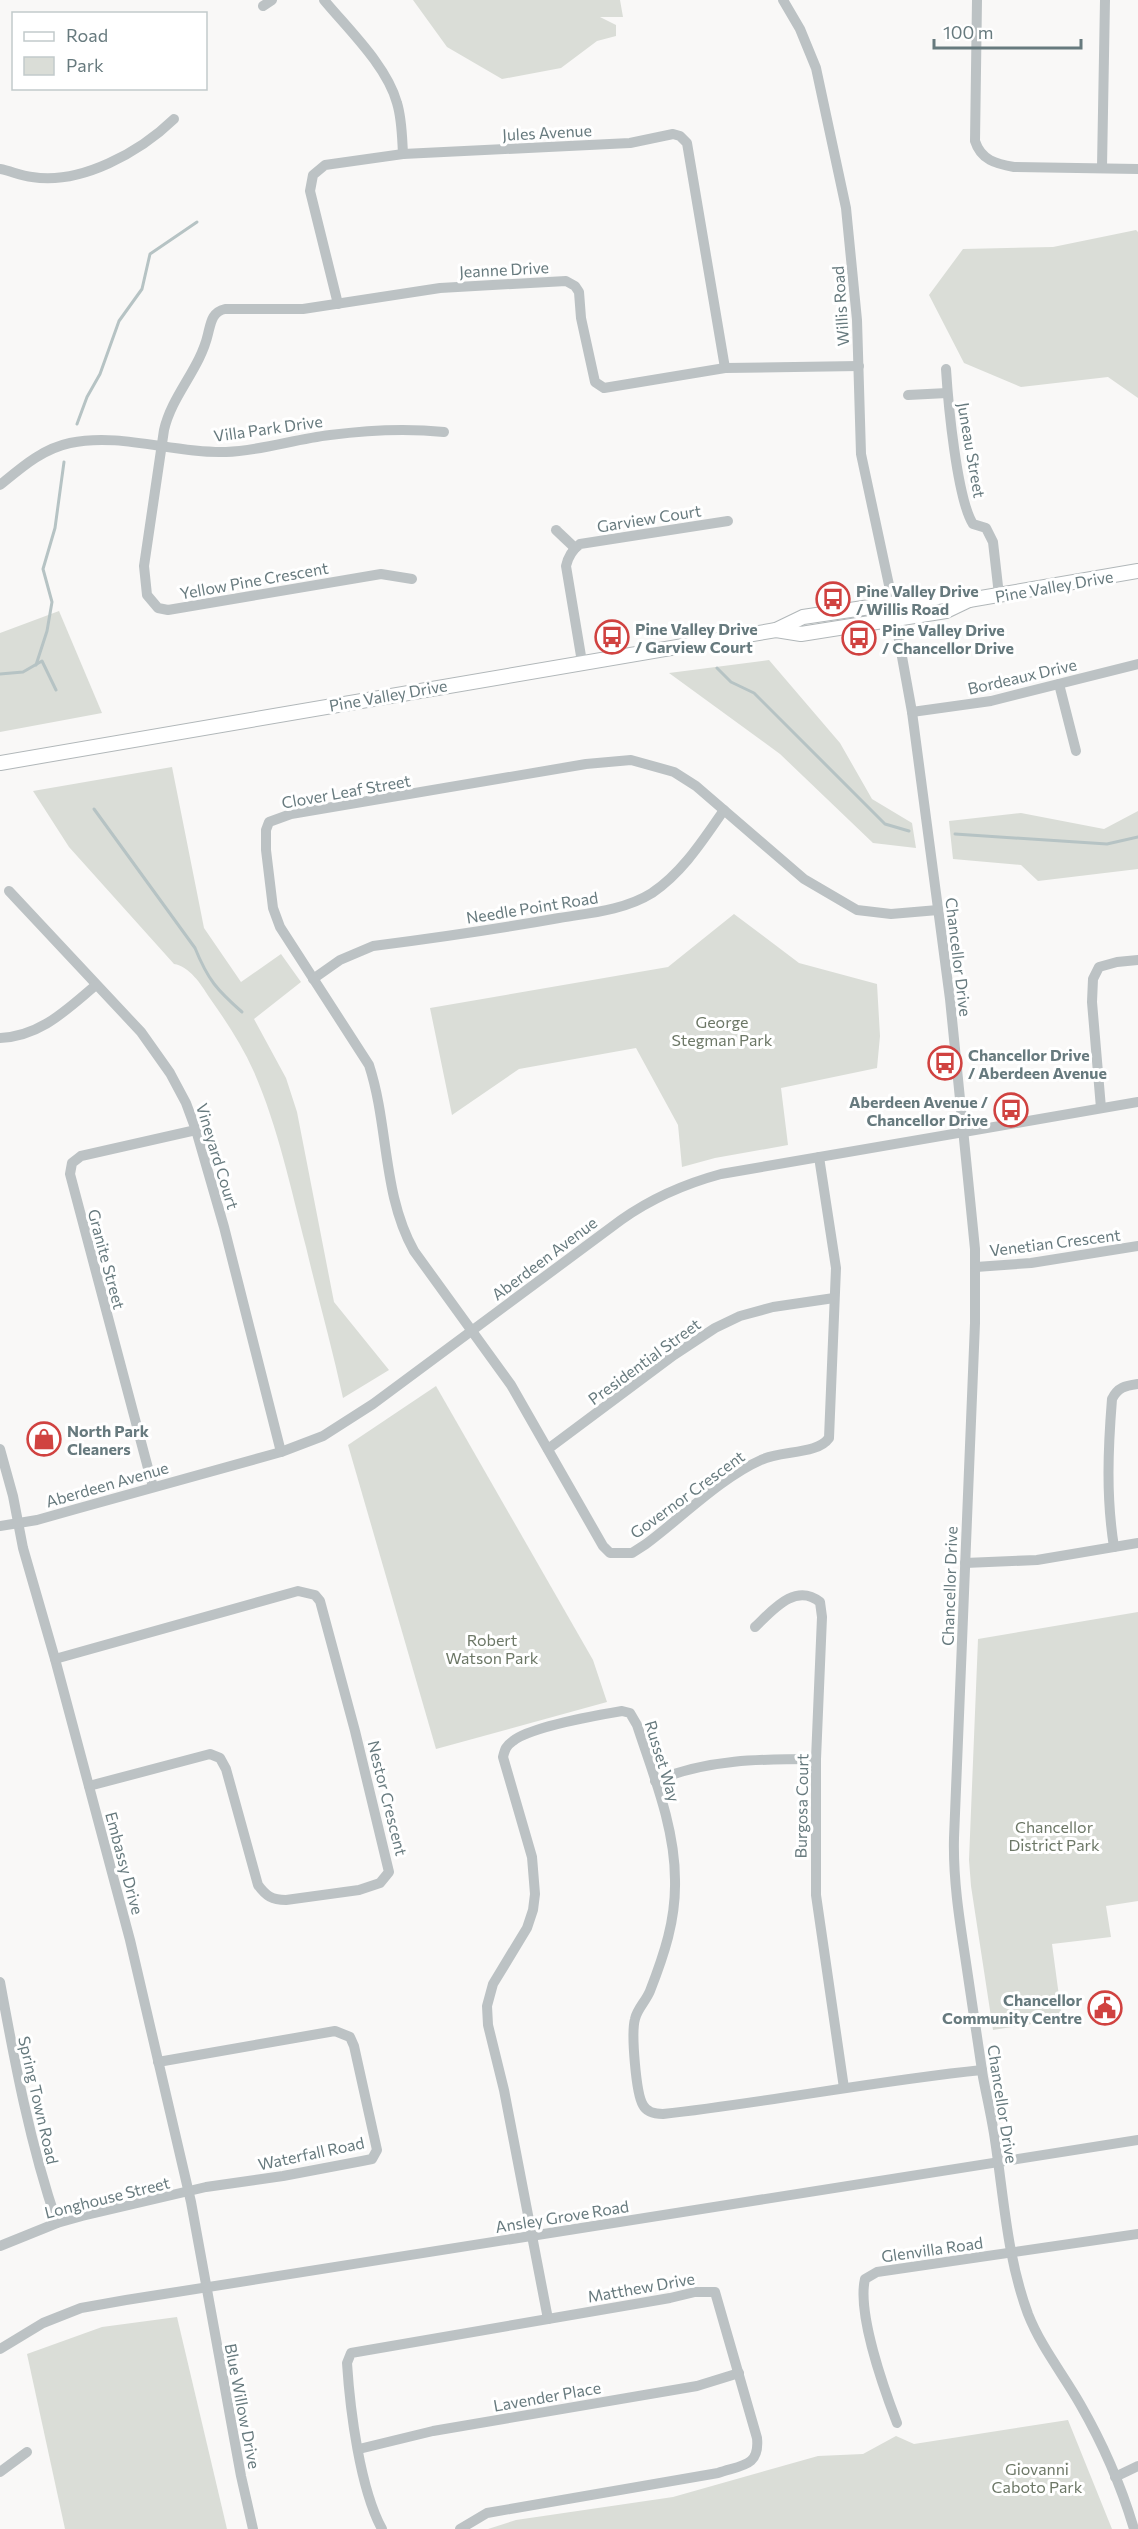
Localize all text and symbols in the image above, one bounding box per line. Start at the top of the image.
legend [12,12,207,90]
scale bar [934,12,1081,50]
text: 100 m [943,21,993,43]
text: Road [66,24,108,46]
text: Park [66,54,104,76]
street label: Jules Avenue [502,120,592,144]
street label: Jeanne Drive [459,257,549,281]
street label: Willis Road [828,265,852,347]
street label: Juneau Street [954,401,990,500]
street label: Villa Park Drive [212,411,324,445]
street label: Garview Court [595,500,703,536]
street label: Yellow Pine Crescent [178,558,330,602]
street label: Pine Valley Drive [993,566,1115,606]
bus stop icon: Pine Valley Drive / Willis Road [815,581,851,617]
place label: Pine Valley Drive / Willis Road [856,581,979,618]
bus stop icon: Pine Valley Drive / Garview Court [594,619,630,655]
place label: Pine Valley Drive / Garview Court [635,619,758,656]
bus stop icon: Pine Valley Drive / Chancellor Drive [841,620,877,656]
place label: Pine Valley Drive / Chancellor Drive [882,620,1014,657]
street label: Bordeaux Drive [966,654,1078,698]
street label: Pine Valley Drive [327,675,449,715]
street label: Clover Leaf Street [280,770,412,812]
street label: Needle Point Road [465,887,599,927]
street label: Chancellor Drive [942,896,976,1018]
park label: George Stegman Park [672,1012,773,1049]
bus stop icon: Chancellor Drive / Aberdeen Avenue [927,1045,963,1081]
place label: Chancellor Drive / Aberdeen Avenue [968,1045,1107,1082]
place label: Aberdeen Avenue / Chancellor Drive [849,1092,989,1129]
bus stop icon: Aberdeen Avenue / Chancellor Drive [993,1092,1029,1128]
street label: Vineyard Court [193,1101,243,1212]
street label: Granite Street [85,1207,130,1312]
street label: Aberdeen Avenue [488,1212,600,1304]
street label: Venetian Crescent [988,1224,1122,1259]
street label: Presidential Street [584,1314,704,1408]
shop icon: North Park Cleaners [26,1421,62,1457]
place label: North Park Cleaners [67,1421,150,1458]
street label: Governor Crescent [626,1446,748,1542]
street label: Aberdeen Avenue [43,1457,171,1511]
street label: Chancellor Drive [937,1526,961,1646]
park label: Robert Watson Park [446,1630,539,1667]
street label: Russet Way [642,1718,684,1804]
street label: Nestor Crescent [364,1738,412,1858]
street label: Burgosa Court [791,1753,811,1859]
street label: Embassy Drive [102,1810,148,1916]
park label: Chancellor District Park [1008,1817,1100,1854]
place label: Chancellor Community Centre [942,1990,1082,2027]
public building icon: Chancellor Community Centre [1087,1990,1123,2026]
street label: Spring Town Road [15,2034,63,2166]
street label: Chancellor Drive [984,2043,1022,2165]
street label: Waterfall Road [256,2132,366,2174]
street label: Longhouse Street [42,2172,172,2222]
street label: Ansley Grove Road [494,2196,630,2236]
street label: Glenvilla Road [880,2232,984,2266]
street label: Matthew Drive [586,2268,696,2306]
street label: Blue Willow Drive [222,2342,264,2470]
street label: Lavender Place [492,2377,602,2415]
park label: Giovanni Caboto Park [992,2459,1083,2496]

